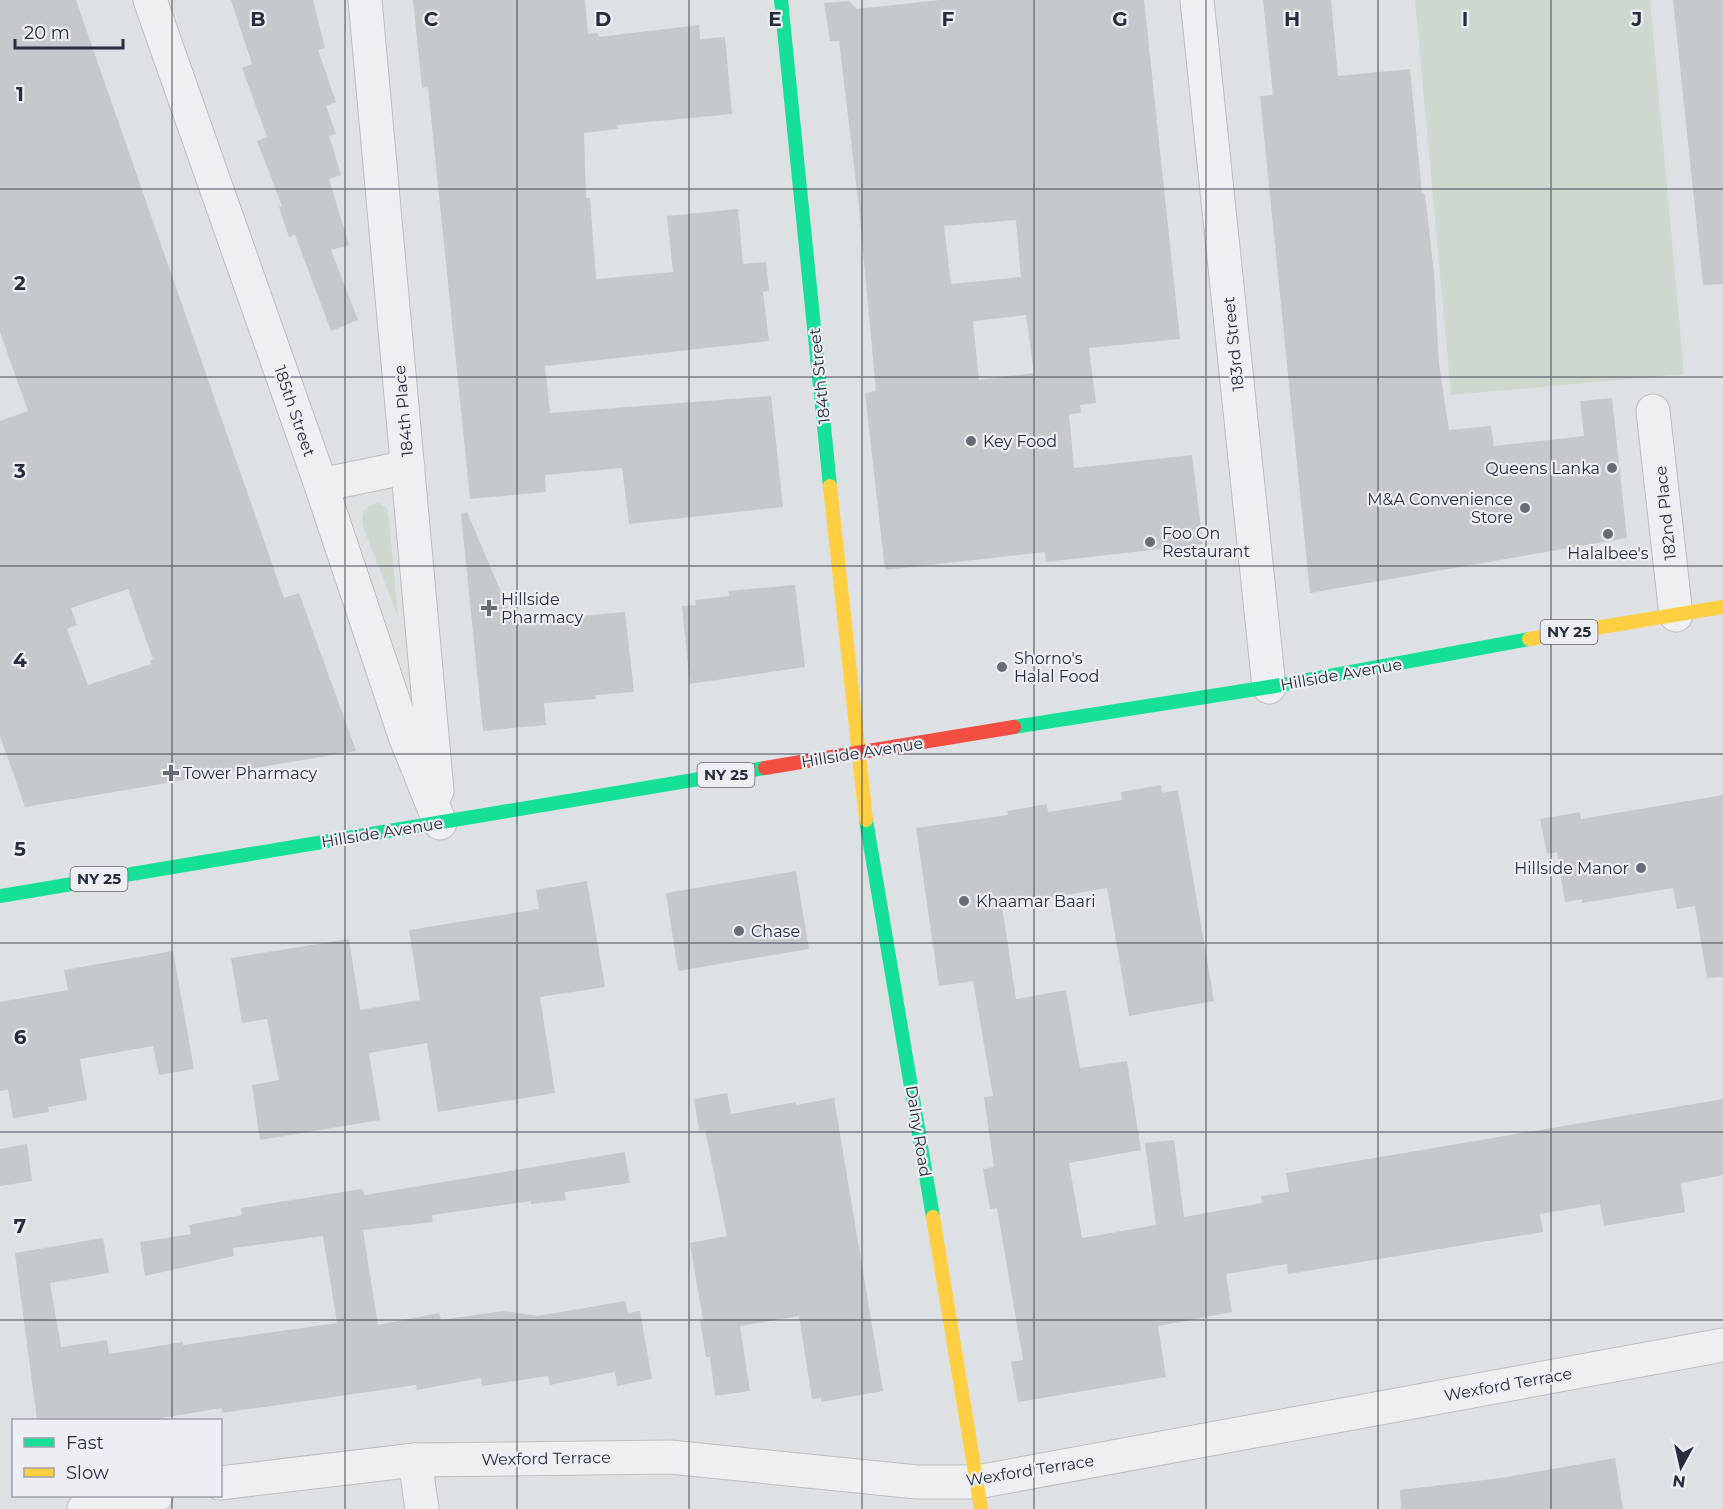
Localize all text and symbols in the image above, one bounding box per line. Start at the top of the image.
text: B [250,7,266,31]
text: C [424,7,439,31]
text: D [595,7,611,31]
text: E [768,7,782,31]
text: F [942,7,955,31]
text: G [1112,7,1128,31]
text: H [1284,7,1300,31]
text: I [1462,7,1468,31]
text: J [1631,7,1642,31]
scale bar [15,12,123,50]
text: 20 m [24,22,70,44]
text: 1 [16,82,24,106]
text: 2 [14,271,26,295]
street label: 183rd Street [1219,295,1248,392]
street label: 184th Street [805,326,834,425]
street label: 185th Street [270,363,319,460]
street label: 184th Place [390,364,417,458]
place label: Key Food [983,432,1057,451]
marker: Key Food [964,434,978,448]
text: 3 [13,459,26,483]
place label: Queens Lanka [1485,459,1600,478]
marker: Queens Lanka [1605,461,1619,475]
street label: 182nd Place [1651,465,1680,561]
place label: M&A Convenience Store [1367,490,1513,527]
marker: M&A Convenience Store [1518,501,1532,515]
place label: Foo On Restaurant [1162,524,1250,561]
marker: Halalbee's [1601,527,1615,541]
marker: Foo On Restaurant [1143,535,1157,549]
place label: Halalbee's [1567,544,1649,563]
place label: Hillside Pharmacy [501,590,583,627]
marker: Hillside Pharmacy [482,601,496,615]
road number: NY 25 [1540,620,1598,644]
text: 4 [13,648,27,672]
place label: Shorno's Halal Food [1014,649,1099,686]
street label: Hillside Avenue [1279,654,1403,695]
marker: Shorno's Halal Food [995,660,1009,674]
street label: Hillside Avenue [800,733,924,772]
road number: NY 25 [698,763,754,787]
place label: Tower Pharmacy [183,764,318,783]
marker: Tower Pharmacy [164,766,178,780]
street label: Hillside Avenue [320,813,444,852]
text: 5 [14,837,26,861]
place label: Hillside Manor [1514,859,1629,878]
marker: Hillside Manor [1634,861,1648,875]
road number: NY 25 [70,867,128,891]
place label: Khaamar Baari [976,892,1096,911]
marker: Khaamar Baari [957,894,971,908]
place label: Chase [751,922,800,941]
marker: Chase [732,924,746,938]
text: 6 [14,1025,27,1049]
street label: Dalny Road [902,1084,935,1178]
text: 7 [14,1214,26,1238]
street label: Wexford Terrace [1443,1364,1573,1405]
legend [12,1419,222,1497]
text: Fast [66,1432,104,1454]
north arrow [1651,1437,1711,1497]
street label: Wexford Terrace [481,1448,611,1469]
street label: Wexford Terrace [965,1451,1095,1490]
text: Slow [66,1462,109,1484]
text: N [1671,1471,1687,1492]

